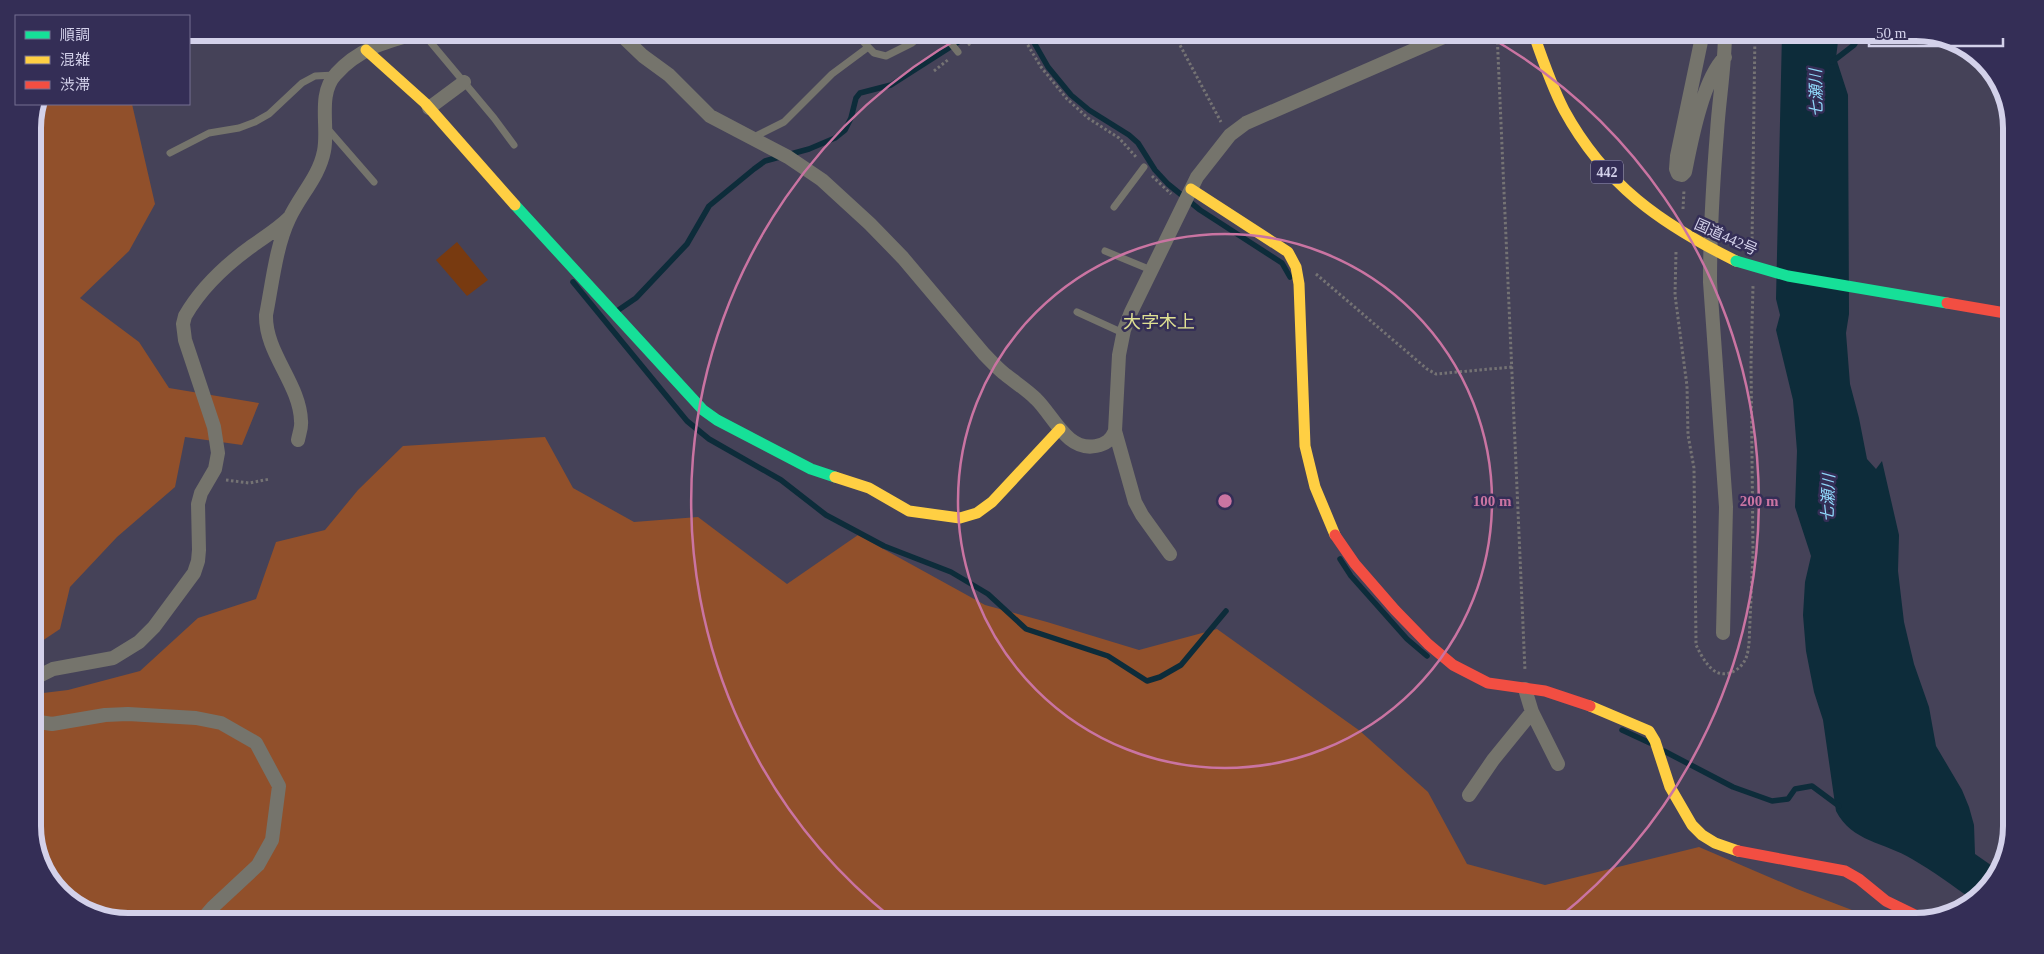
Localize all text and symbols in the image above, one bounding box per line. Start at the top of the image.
legend [15,15,190,105]
scale bar [1869,15,2003,47]
text: 50 m [1876,25,1907,41]
text: 順調 [60,27,90,43]
text: 混雑 [60,52,90,68]
water label: 七瀬川 [1807,67,1825,117]
text: 渋滞 [60,77,90,93]
road number: 442 [1591,160,1623,183]
street label: 国道442号 [1692,216,1760,258]
district label: 大字木上 [1123,312,1195,332]
water label: 七瀬川 [1819,472,1837,522]
centre of rings [1216,492,1234,510]
text: 100 m [1473,493,1512,509]
text: 200 m [1740,493,1779,509]

